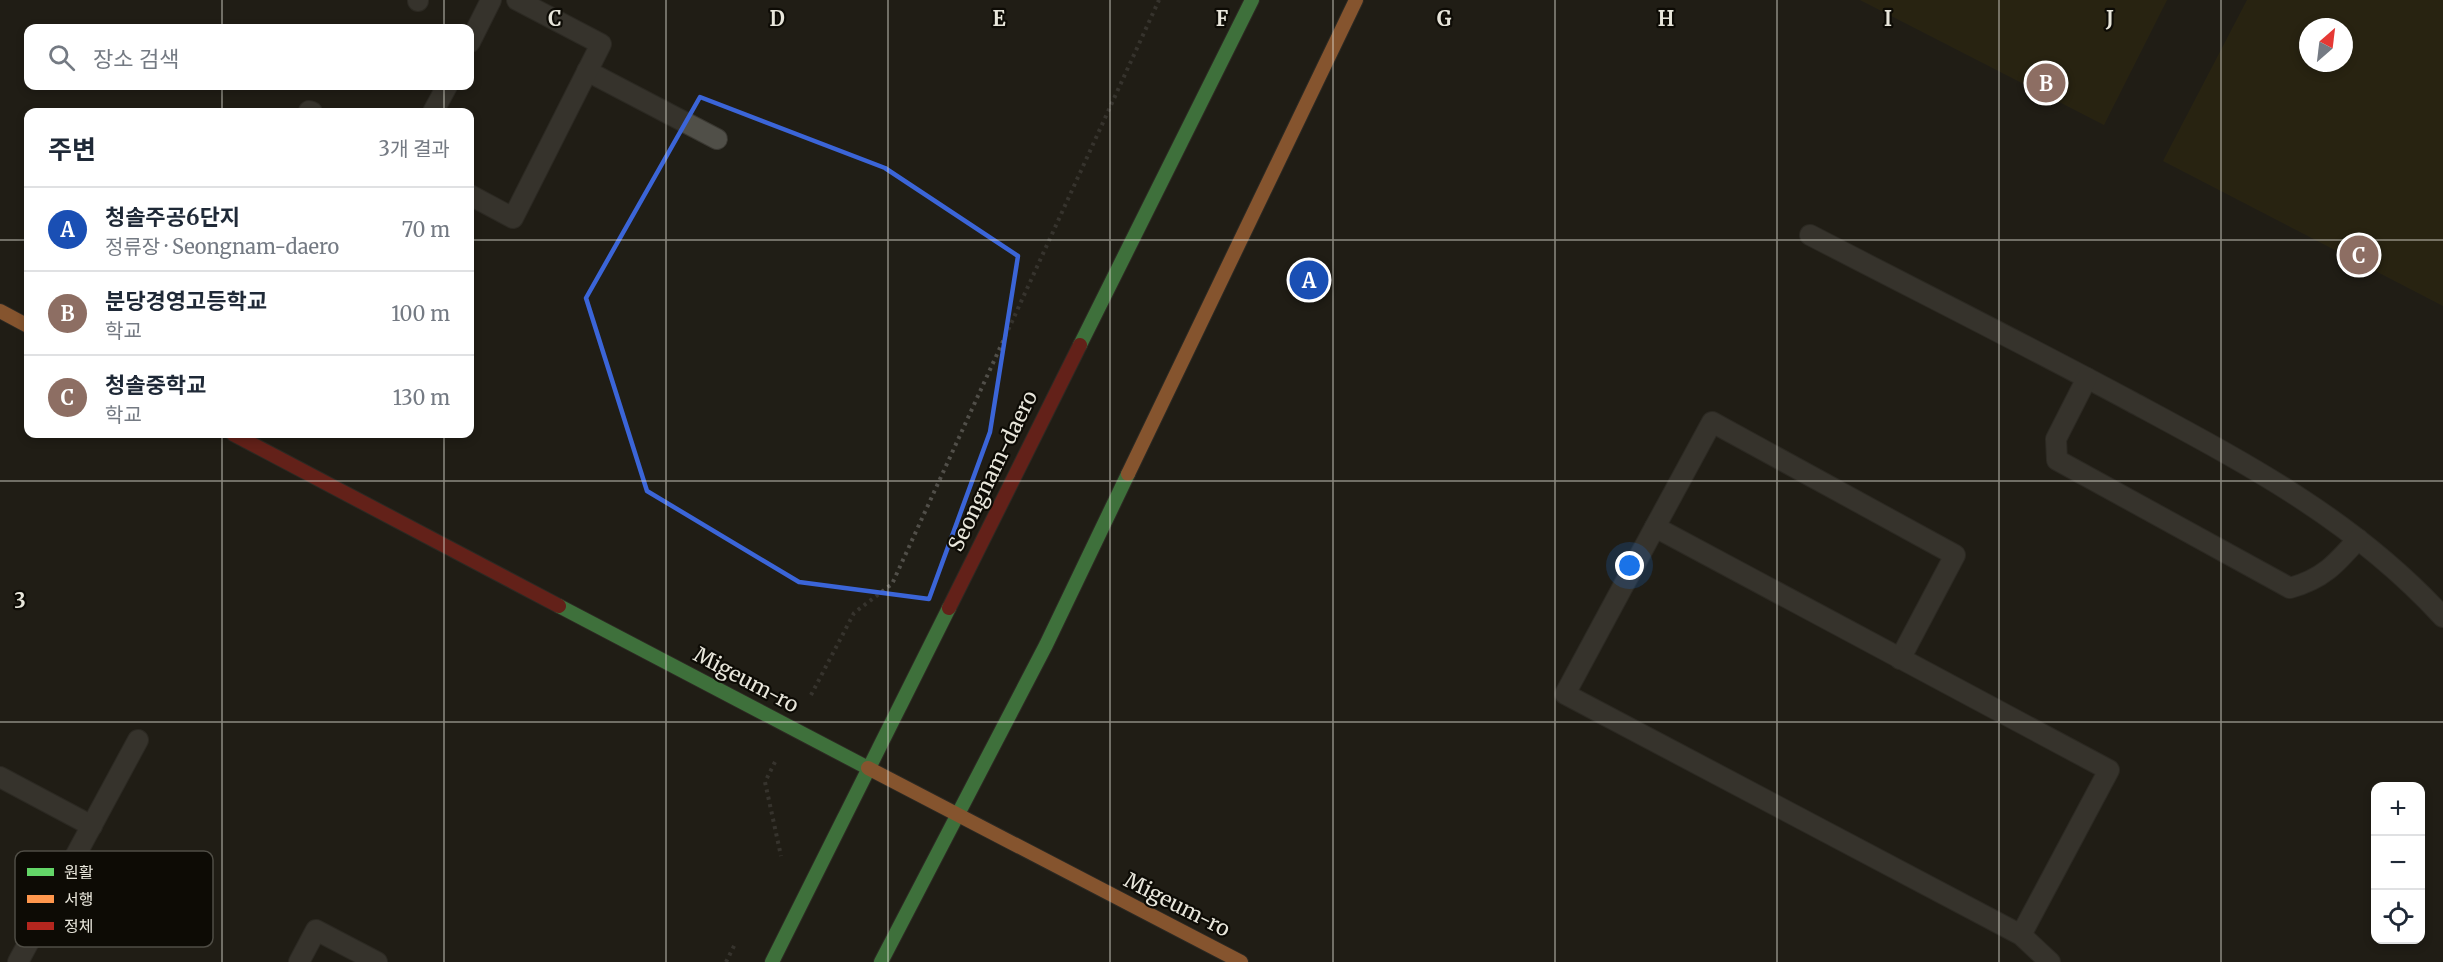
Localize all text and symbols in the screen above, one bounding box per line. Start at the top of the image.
text: C [548,6,562,31]
text: D [769,6,785,31]
text: E [992,6,1006,31]
text: F [1216,6,1229,31]
text: G [1437,6,1452,31]
text: H [1658,6,1674,31]
text: I [1884,6,1892,31]
text: J [2105,6,2114,31]
north arrow [2299,18,2353,72]
search box [24,24,474,90]
icon: search [45,41,78,74]
text: 장소 검색 [93,45,179,73]
pin: B [2026,60,2066,106]
text: 주변 [48,133,96,166]
text: 3개 결과 [379,136,450,161]
text: 청솔주공6단지 [105,203,240,231]
text: A [60,217,75,242]
text: 70 m [402,217,450,242]
pin: C [2340,232,2378,278]
text: 정류장 · Seongnam-daero [105,234,339,259]
pin: A [1290,258,1328,302]
text: 분당경영고등학교 [105,287,267,315]
text: B [61,301,74,326]
text: 100 m [391,301,450,326]
text: 학교 [105,318,142,343]
text: 청솔중학교 [105,371,206,399]
text: C [61,385,74,410]
text: 130 m [393,385,450,410]
street label: Seongnam-daero [942,386,1043,556]
text: 학교 [105,402,142,427]
your location [1615,551,1644,580]
text: 3 [14,588,26,613]
street label: Migeum-ro [689,641,803,718]
map controls [2371,782,2425,944]
button: + [2371,782,2425,836]
button: − [2371,836,2425,890]
legend [15,851,213,947]
text: 원활 [64,862,94,882]
street label: Migeum-ro [1120,866,1235,943]
text: 서행 [64,889,93,909]
button: locate [2371,890,2425,944]
text: 정체 [64,916,93,936]

